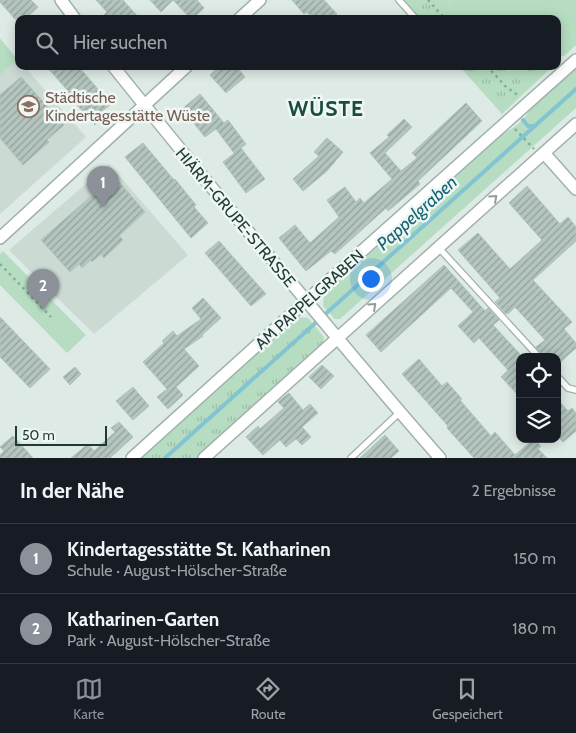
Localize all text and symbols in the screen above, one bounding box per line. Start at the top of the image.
search box [15,15,561,70]
icon: search [33,29,61,57]
text: Hier suchen [73,31,167,54]
place label: Städtische Kindertagesstätte Wüste [45,88,210,125]
school or university icon: Städtische Kindertagesstätte Wüste [17,94,41,118]
district label: WÜSTE [288,96,364,121]
street label: HIÄRM-GRUPE-STRASSE [172,144,300,291]
pin: 1 [87,166,119,207]
water label: Pappelgraben [372,171,462,255]
one-way arrow [489,194,498,203]
street label: AM PAPPELGRABEN [251,246,368,353]
your location [358,266,384,292]
pin: 2 [27,269,59,310]
one-way arrow [368,303,377,312]
map controls [516,353,561,443]
button: locate [516,353,561,398]
button: layers [516,398,561,443]
scale bar [15,423,108,446]
text: 50 m [22,426,55,444]
text: In der Nähe [20,478,124,503]
text: 2 Ergebnisse [472,481,556,500]
text: Kindertagesstätte St. Katharinen [67,538,331,561]
text: 1 [33,549,39,568]
text: 150 m [513,549,556,568]
text: Schule · August-Hölscher-Straße [67,561,287,580]
text: Katharinen-Garten [67,608,219,631]
text: 2 [32,619,40,638]
text: 180 m [512,619,556,638]
text: Park · August-Hölscher-Straße [67,631,270,650]
tab: Karte [73,675,104,723]
tab: Route [251,675,286,723]
tab: Gespeichert [432,675,503,723]

